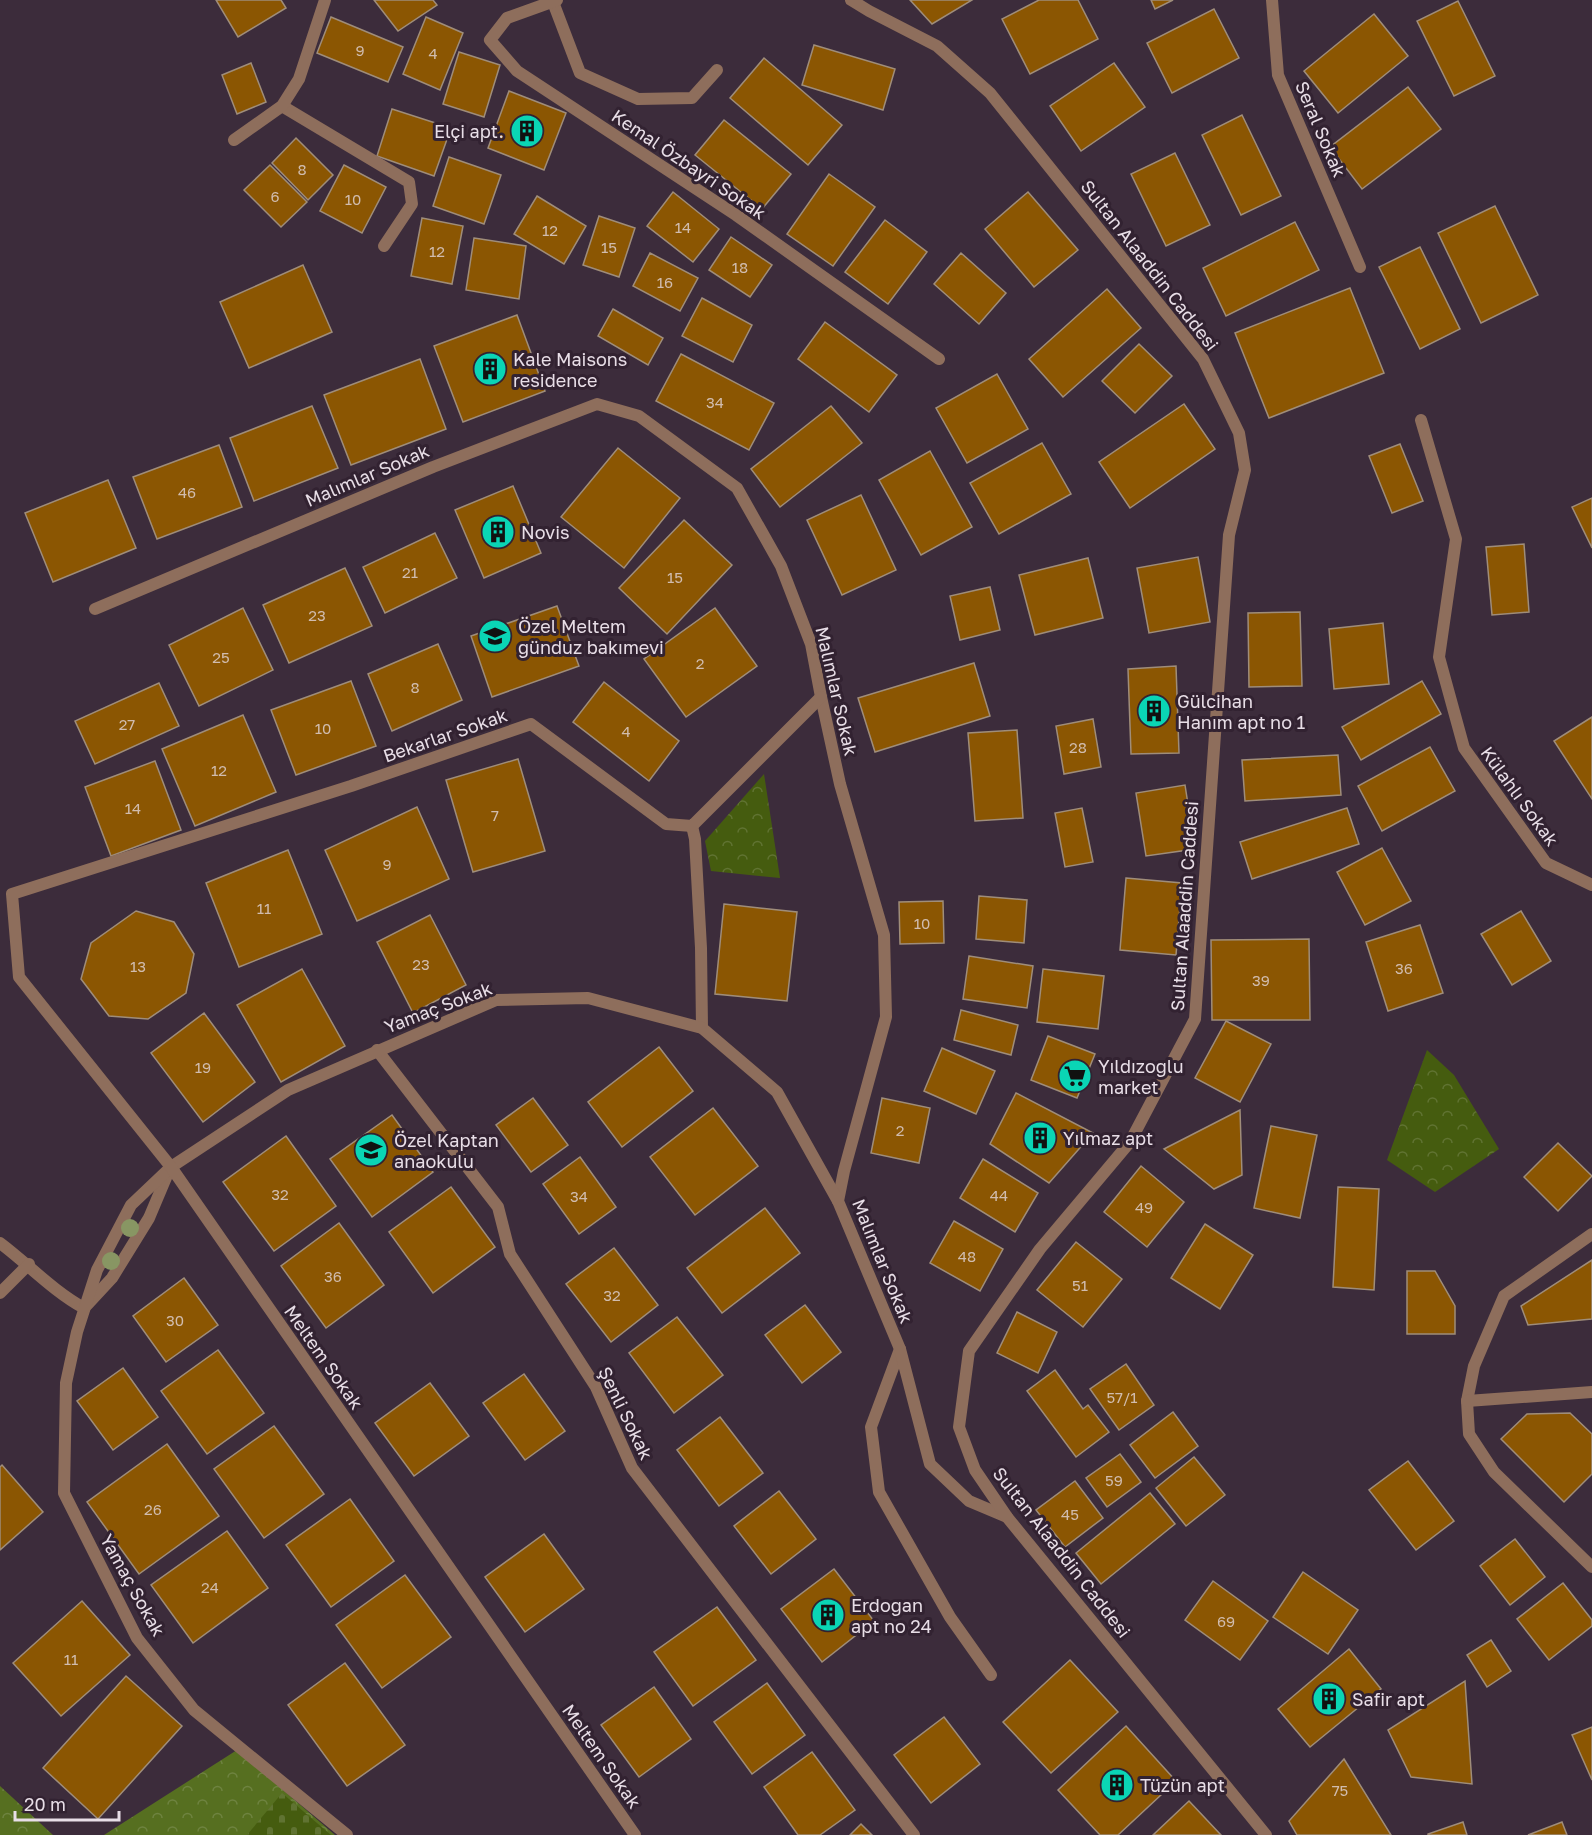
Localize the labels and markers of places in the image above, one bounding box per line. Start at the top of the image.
building icon: Elçi apt. [509,113,545,149]
place label: Elçi apt. [434,120,504,142]
place label: Kale Maisons residence [513,348,627,391]
building icon: Kale Maisons residence [472,351,508,387]
building icon: Novis [480,514,516,550]
place label: Novis [521,521,570,543]
place label: Özel Meltem günduz bakımevi [518,615,664,658]
school or university icon: Özel Meltem günduz bakımevi [477,618,513,654]
place label: Gülcihan Hanım apt no 1 [1177,690,1305,733]
building icon: Gülcihan Hanım apt no 1 [1136,693,1172,729]
place label: Yıldızoğlu market [1098,1055,1184,1098]
supermarket icon: Yıldızoğlu market [1057,1058,1093,1094]
building icon: Yılmaz apt [1022,1120,1058,1156]
place label: Yılmaz apt [1063,1127,1153,1149]
place label: Özel Kaptan anaokulu [394,1129,499,1172]
school or university icon: Özel Kaptan anaokulu [353,1132,389,1168]
place label: Erdoğan apt no 24 [851,1594,932,1637]
building icon: Erdoğan apt no 24 [810,1597,846,1633]
building icon: Safir apt [1311,1681,1347,1717]
place label: Safir apt [1352,1688,1425,1710]
building icon: Tüzün apt [1099,1767,1135,1803]
place label: Tüzün apt [1140,1774,1225,1796]

